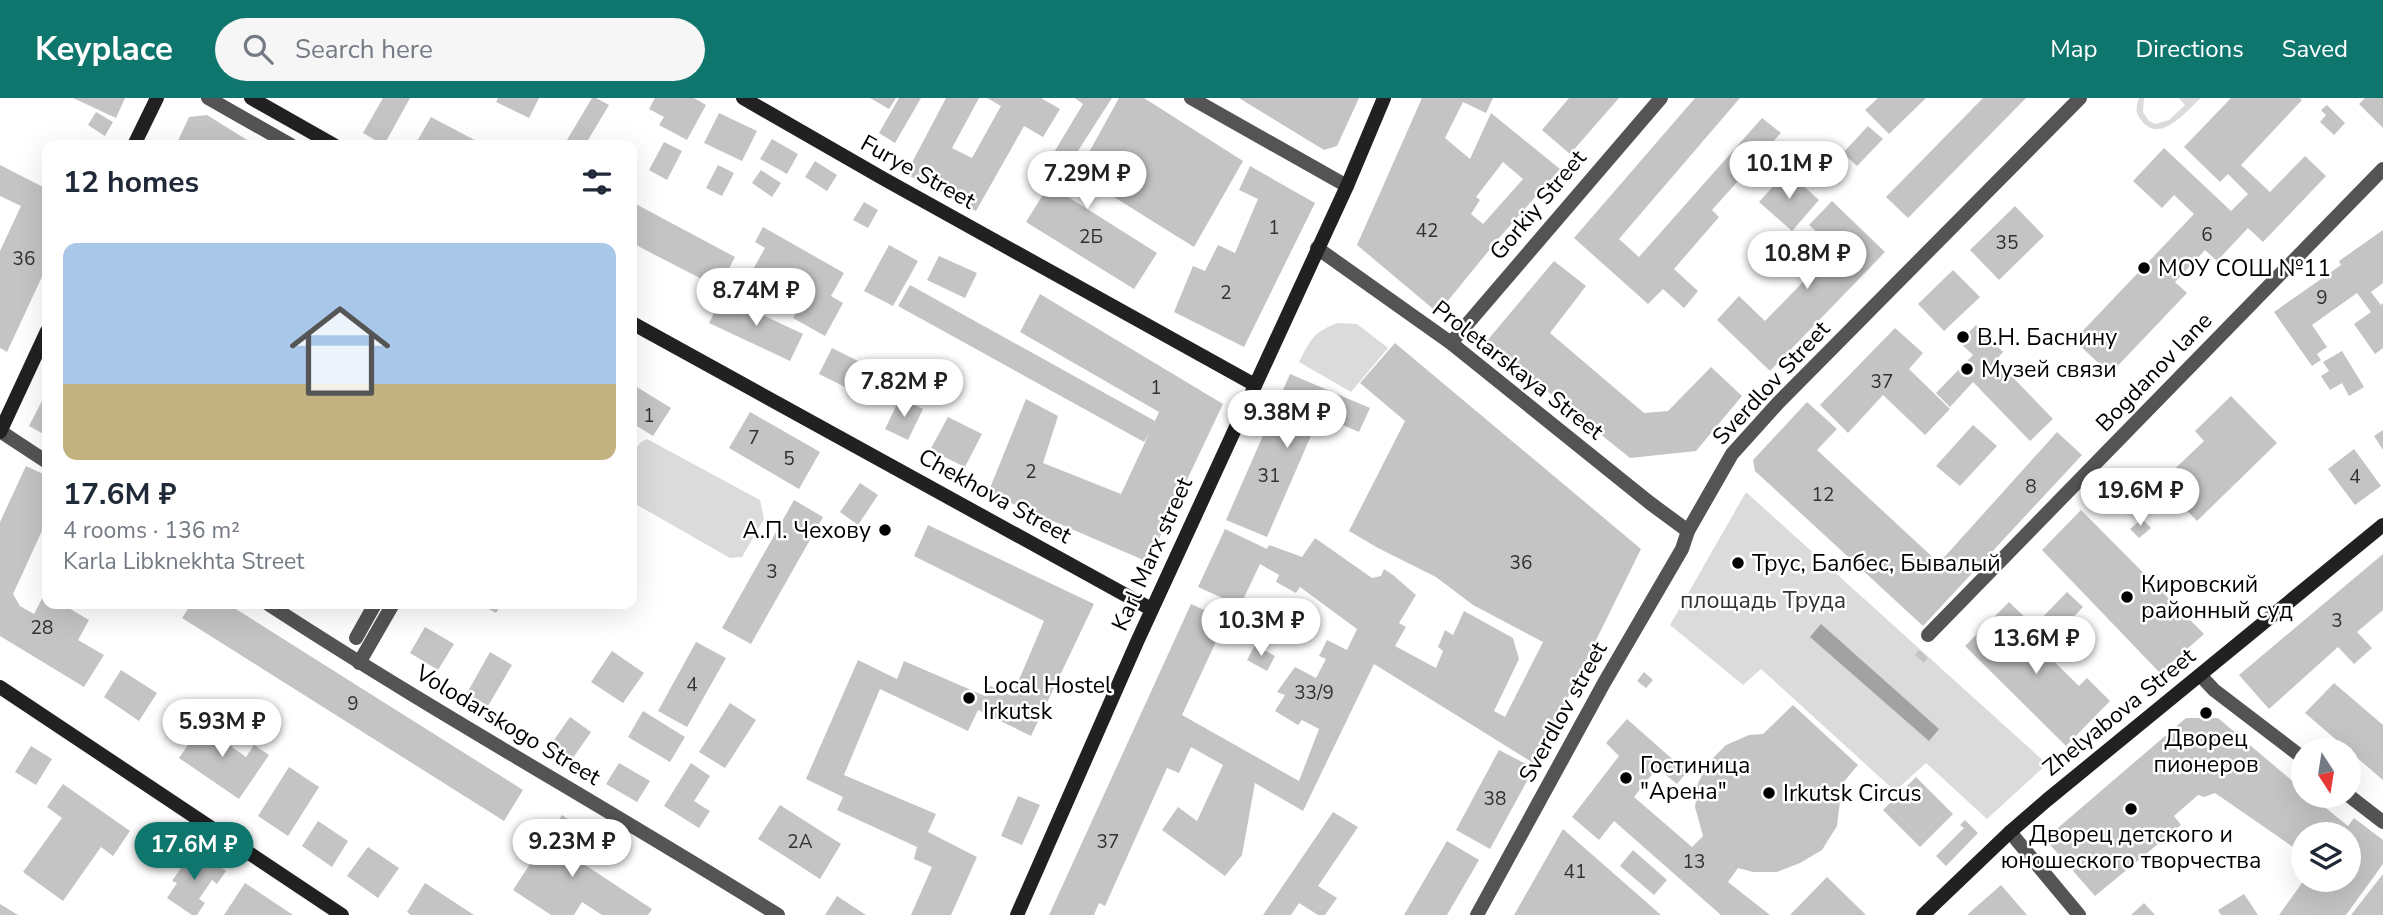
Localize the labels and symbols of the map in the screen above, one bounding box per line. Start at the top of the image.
street label: Furye Street [855,128,982,217]
pin: 10.1M ₽ [1724,141,1854,201]
street label: Gorkiy Street [1483,143,1594,267]
pin: 7.29M ₽ [1022,152,1152,211]
house number: 1 [1268,215,1280,241]
house number: 42 [1416,218,1438,244]
house number: 6 [2201,222,2213,248]
house number: 2Б [1079,224,1103,250]
house number: 35 [1996,230,2018,256]
pin: 10.8M ₽ [1742,232,1872,291]
house number: 36 [13,246,35,272]
place label: МОУ СОШ №11 [2158,253,2331,284]
marker: МОУ СОШ №11 [2136,260,2152,276]
pin: 8.74M ₽ [691,268,821,328]
house number: 2 [1220,280,1232,306]
house number: 9 [2316,285,2328,311]
street label: Proletarskaya Street [1426,293,1611,447]
street label: Bogdanov lane [2089,305,2219,439]
street label: Sverdlov Street [1705,314,1837,452]
place label: В.Н. Баснину [1977,322,2117,353]
marker: В.Н. Баснину [1955,329,1971,345]
place label: Музей связи [1981,354,2117,385]
pin: 7.82M ₽ [839,360,969,419]
marker: Музей связи [1959,361,1975,377]
house number: 37 [1871,369,1893,395]
house number: 1 [1150,375,1162,401]
pin: 9.38M ₽ [1222,390,1352,450]
house number: 1 [643,403,655,429]
house number: 7 [748,425,760,451]
street label: Chekhova Street [913,441,1078,551]
house number: 5 [783,446,795,472]
house number: 2 [1025,459,1037,485]
house number: 31 [1258,463,1280,489]
house number: 4 [2349,464,2361,490]
pin: 19.6M ₽ [2075,468,2205,528]
street label: Karl Marx street [1104,471,1200,636]
house number: 8 [2025,474,2037,500]
house number: 12 [1812,482,1834,508]
place label: А.П. Чехову [742,515,871,546]
marker: А.П. Чехову [877,522,893,538]
place label: Трус, Балбес, Бывалый [1752,548,2001,579]
house number: 36 [1510,550,1532,576]
marker: Трус, Балбес, Бывалый [1730,555,1746,571]
house number: 3 [766,559,778,585]
place label: Кировский районный суд [2141,569,2293,626]
park label: площадь Труда [1680,585,1846,616]
marker: Кировский районный суд [2119,589,2135,605]
pin: 10.3M ₽ [1196,598,1326,658]
house number: 3 [2331,608,2343,634]
house number: 28 [31,615,53,641]
pin: 13.6M ₽ [1971,616,2101,676]
street label: Sverdlov street [1512,635,1615,788]
street label: Zhelyabova Street [2036,640,2202,783]
street label: Volodarskogo Street [409,657,607,793]
place label: Local Hostel Irkutsk [983,670,1112,727]
house number: 4 [686,672,698,698]
house number: 33/9 [1294,680,1334,706]
marker: Local Hostel Irkutsk [961,690,977,706]
house number: 9 [347,691,359,717]
pin: 5.93M ₽ [157,700,287,759]
marker: Дворец пионеров [2198,705,2214,721]
place label: Дворец пионеров [2153,723,2259,780]
north arrow [2291,738,2361,808]
place label: Гостиница "Арена" [1640,750,1750,807]
marker: Гостиница "Арена" [1618,770,1634,786]
place label: Irkutsk Circus [1783,778,1922,809]
marker: Irkutsk Circus [1761,785,1777,801]
house number: 38 [1484,786,1506,812]
marker: Дворец детского и юношеского творчества [2123,801,2139,817]
place label: Дворец детского и юношеского творчества [2001,819,2261,876]
pin: 9.23M ₽ [507,820,637,879]
pin: 17.6M ₽ [129,822,259,882]
house number: 2А [787,829,813,855]
house number: 37 [1097,829,1119,855]
house number: 13 [1683,849,1705,875]
house number: 41 [1564,859,1586,885]

